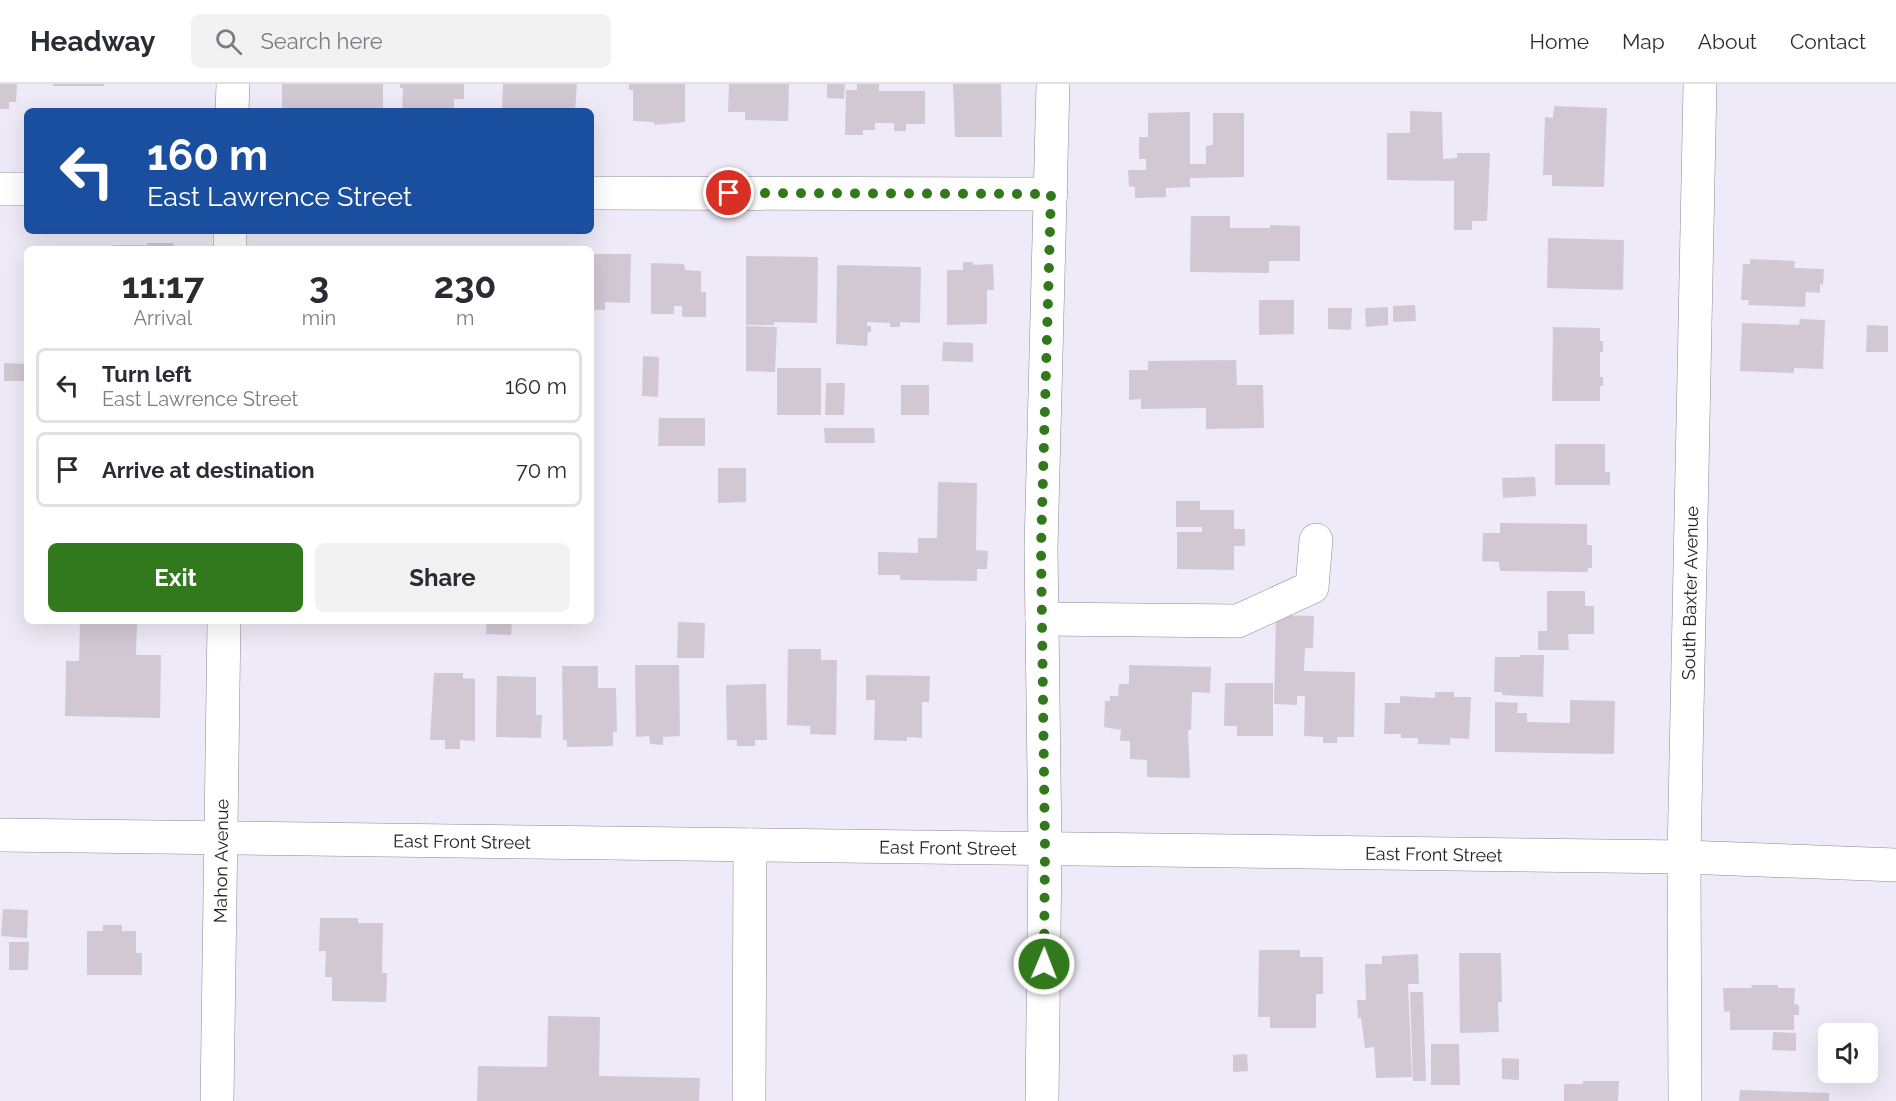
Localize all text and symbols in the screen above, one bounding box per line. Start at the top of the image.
search box [191,14,611,68]
text: Headway [30,25,155,58]
icon: search [212,25,245,58]
text: Search here [260,28,383,54]
text: Home [1530,29,1589,54]
text: Map [1622,29,1665,54]
text: About [1698,29,1757,54]
text: Contact [1790,29,1866,54]
text: 160 m [147,131,268,180]
icon: left [48,132,126,210]
pin [703,167,754,218]
icon: arrive [712,176,745,209]
text: East Lawrence Street [147,181,412,212]
text: 11:17 [122,264,204,306]
text: 3 [309,264,329,306]
text: 230 [434,264,496,306]
text: Arrival [134,306,192,330]
text: min [302,306,336,330]
text: m [456,306,474,330]
text: Turn left [102,361,192,387]
icon: left [51,369,84,402]
text: 160 m [505,373,567,399]
text: East Lawrence Street [102,387,298,411]
icon: arrive [51,453,84,486]
text: Arrive at destination [102,457,315,483]
text: 70 m [516,457,567,483]
street label: South Baxter Avenue [1677,505,1702,680]
button: Exit [48,543,303,612]
button: Share [315,543,570,612]
street label: Mahon Avenue [209,798,232,923]
street label: East Front Street [393,830,531,852]
street label: East Front Street [879,836,1017,859]
street label: East Front Street [1365,842,1503,865]
position arrow [1012,932,1076,996]
map controls [1818,1023,1878,1083]
button: sound [1818,1023,1878,1083]

